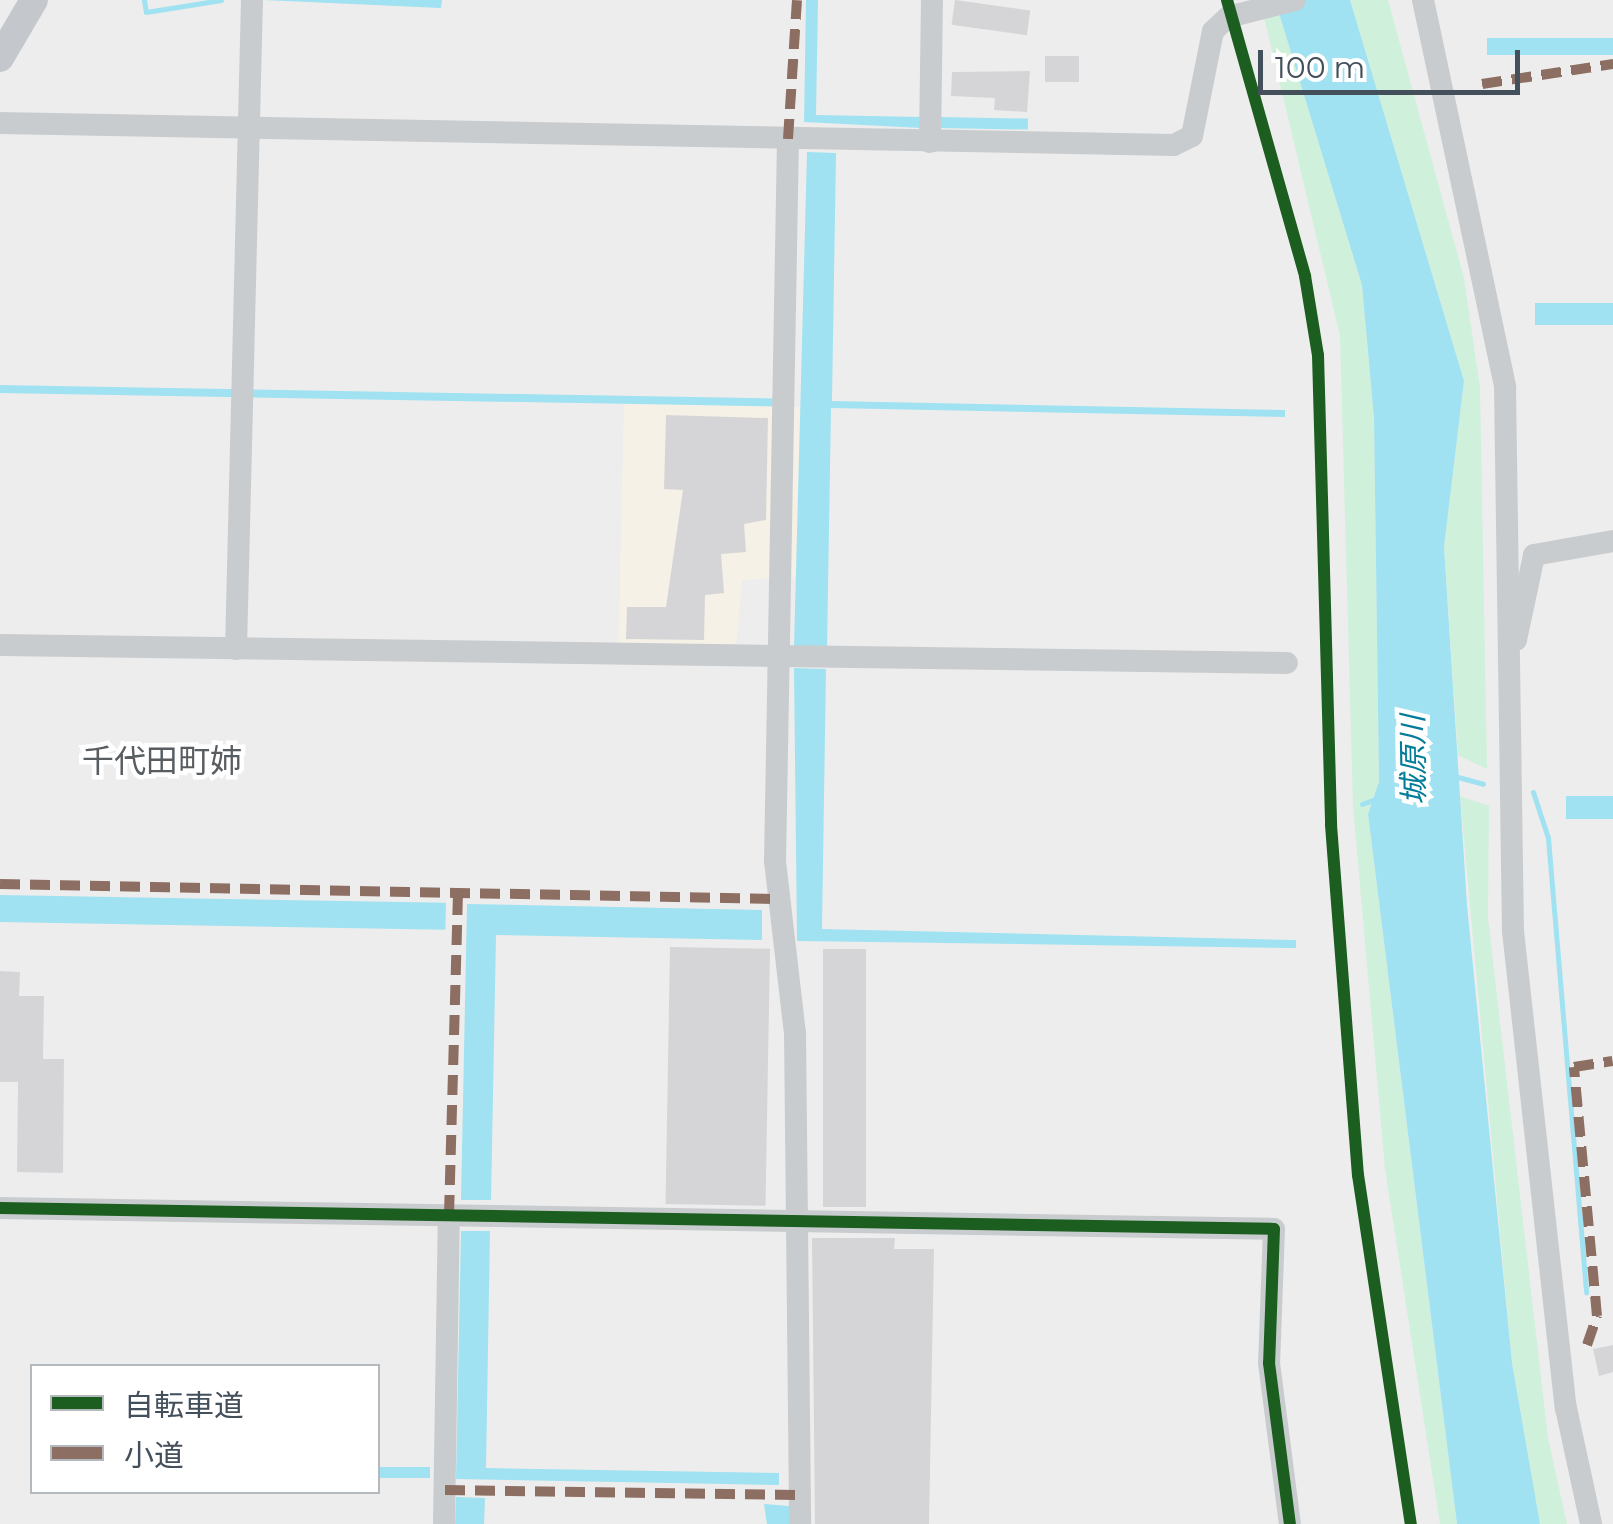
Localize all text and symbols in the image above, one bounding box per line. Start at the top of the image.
scale bar [1263,30,1526,92]
text: 100 m [1275,49,1365,86]
water label: 城原川 [1395,715,1433,805]
district label: 千代田町姉 [82,742,242,780]
legend [30,1364,380,1494]
text: 自転車道 [124,1387,244,1424]
text: 小道 [124,1437,184,1474]

